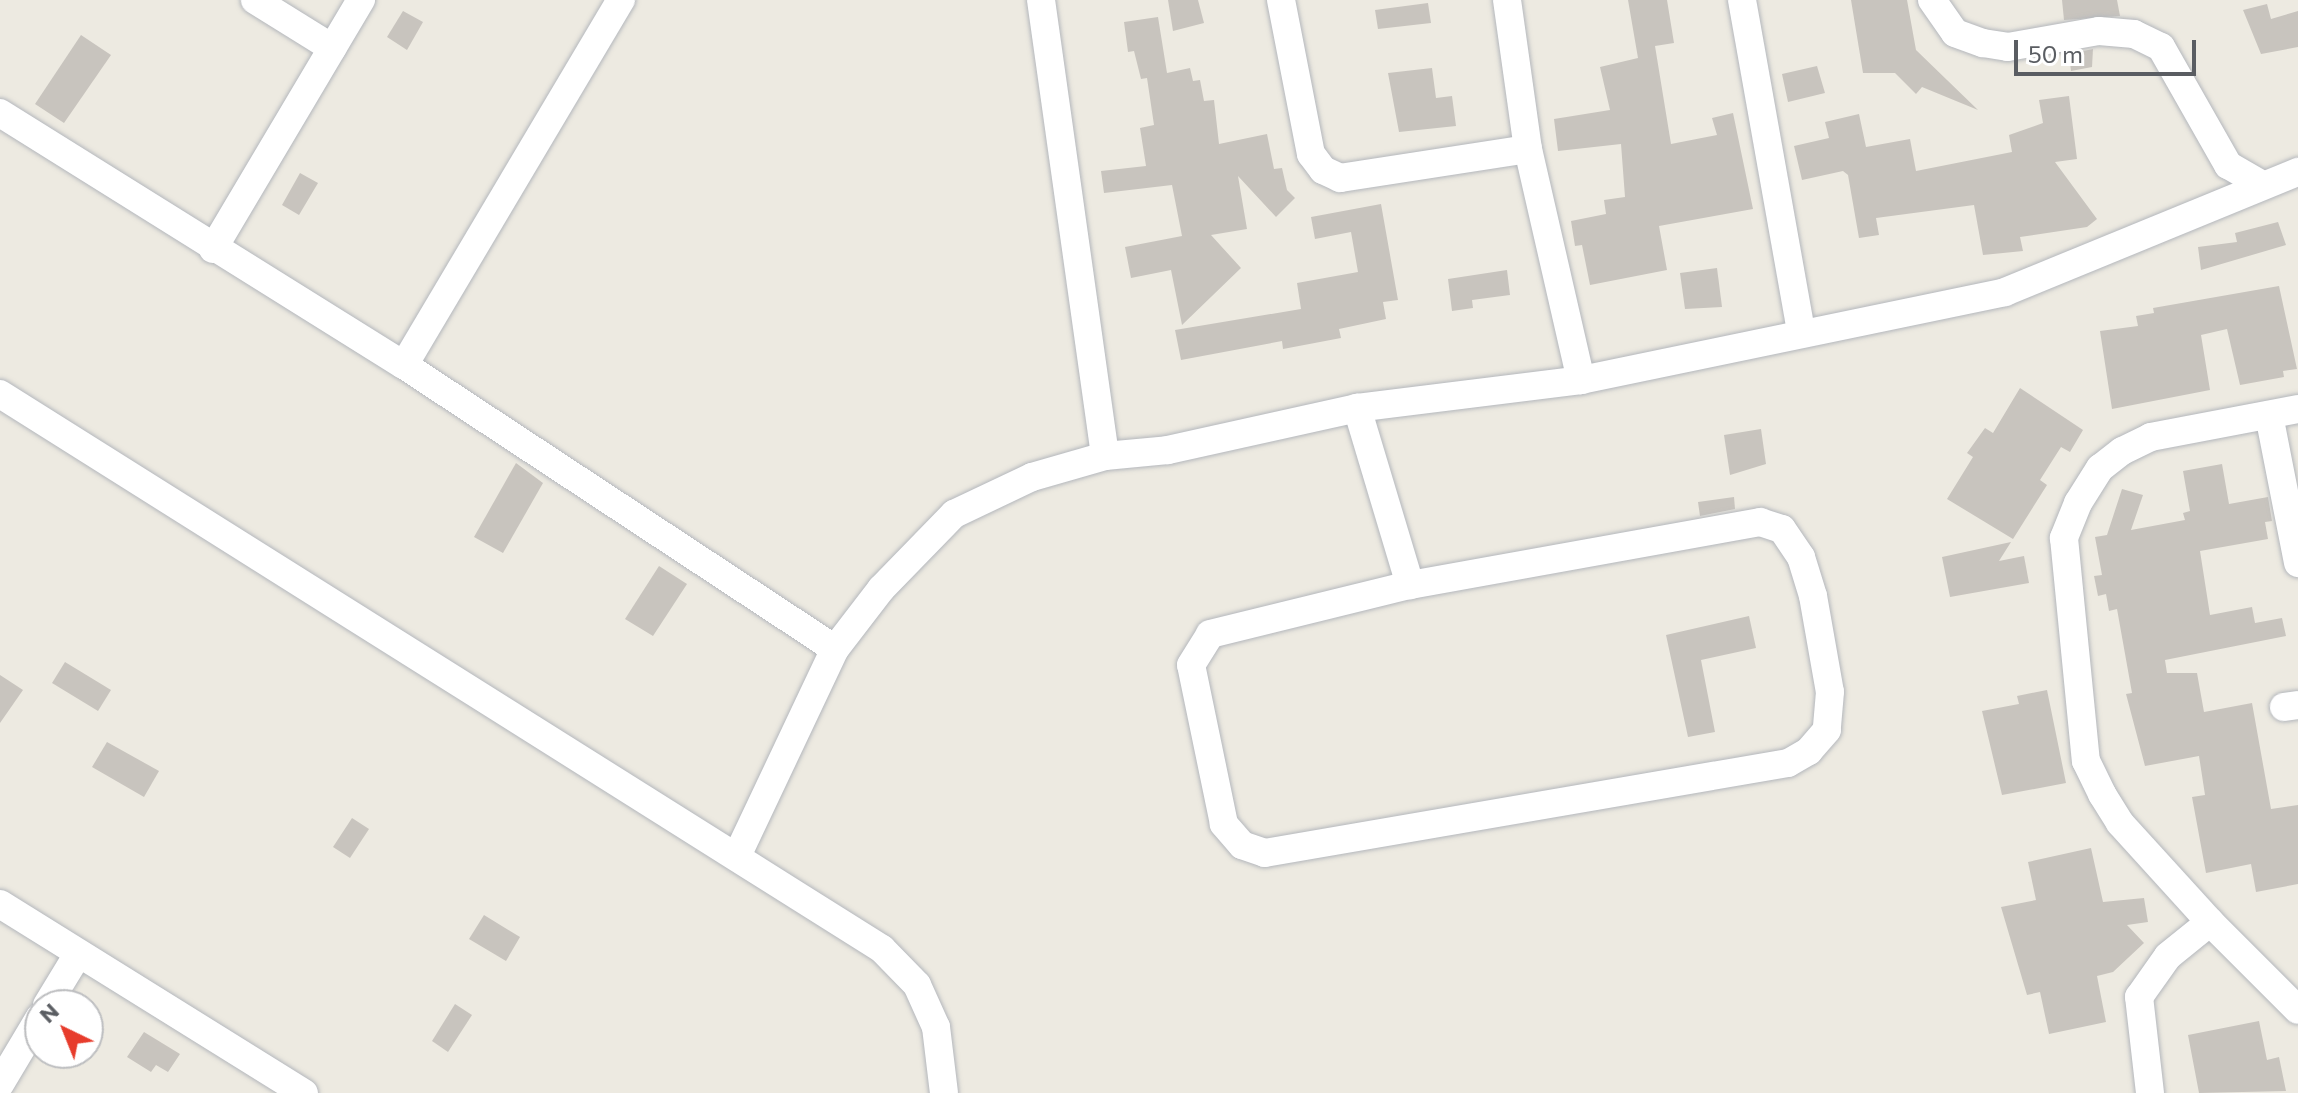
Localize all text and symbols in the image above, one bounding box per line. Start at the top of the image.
scale bar [2018,24,2200,74]
text: 50 m [2028,39,2083,68]
north arrow [24,989,104,1069]
text: N [33,997,64,1028]

